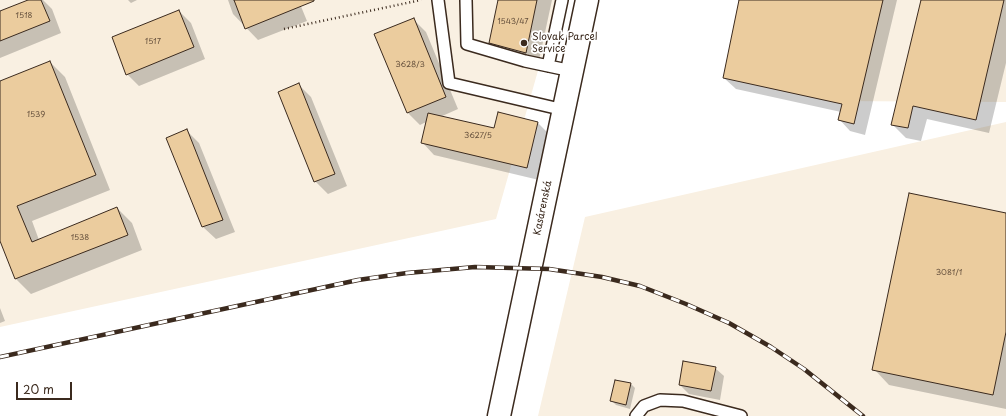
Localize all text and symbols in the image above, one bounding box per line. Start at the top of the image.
house number: 1518 [16,11,32,21]
house number: 1543/47 [497,17,529,27]
place label: Slovak Parcel Service [532,31,597,54]
house number: 1517 [145,37,161,47]
marker: Slovak Parcel Service [519,38,529,48]
house number: 3628/3 [395,60,425,70]
house number: 1539 [27,110,45,120]
house number: 3627/5 [464,131,492,141]
street label: Kasárenská [531,180,555,236]
house number: 1538 [71,233,89,243]
house number: 3081/1 [936,268,962,278]
scale bar [18,374,74,400]
text: 20 m [23,380,54,398]

